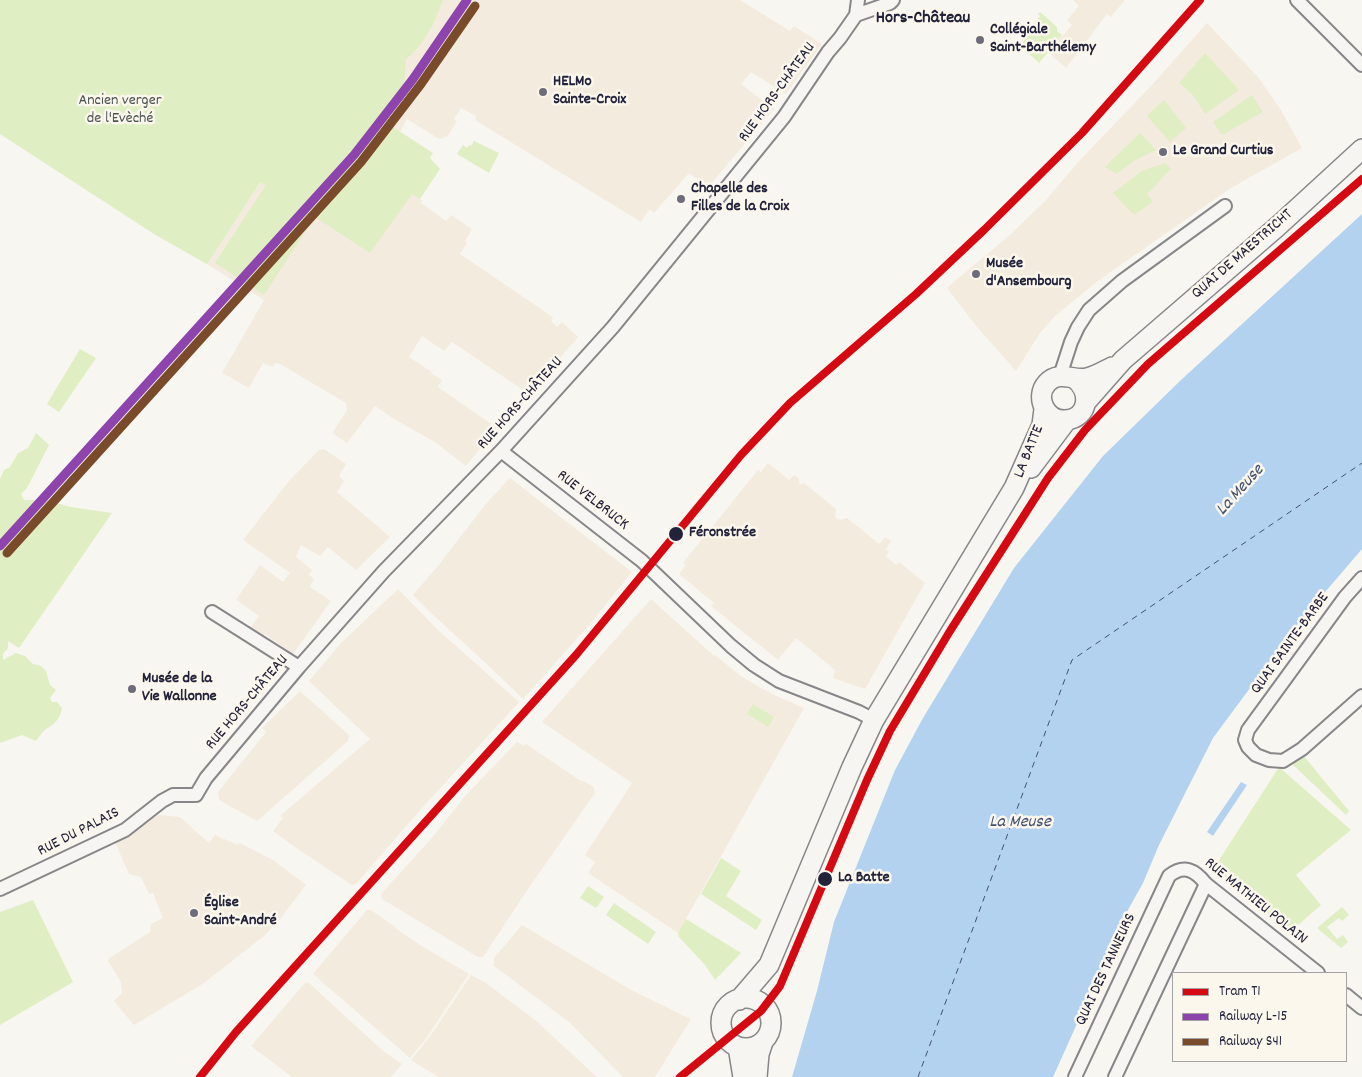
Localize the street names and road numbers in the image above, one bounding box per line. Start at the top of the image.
street label: RUE HORS-CHÂTEAU [735,39,821,147]
street label: QUAI DE MAESTRICHT [1189,206,1297,304]
street label: RUE HORS-CHÂTEAU [474,354,568,454]
street label: LA BATTE [1011,423,1049,481]
street label: RUE VELBRUCK [552,467,632,535]
street label: QUAI SAINTE-BARBE [1248,589,1334,699]
street label: RUE HORS-CHÂTEAU [203,651,293,755]
street label: RUE DU PALAIS [35,804,123,862]
street label: RUE MATHIEU POLAIN [1199,854,1311,950]
street label: QUAI DES TANNEURS [1073,911,1141,1029]

